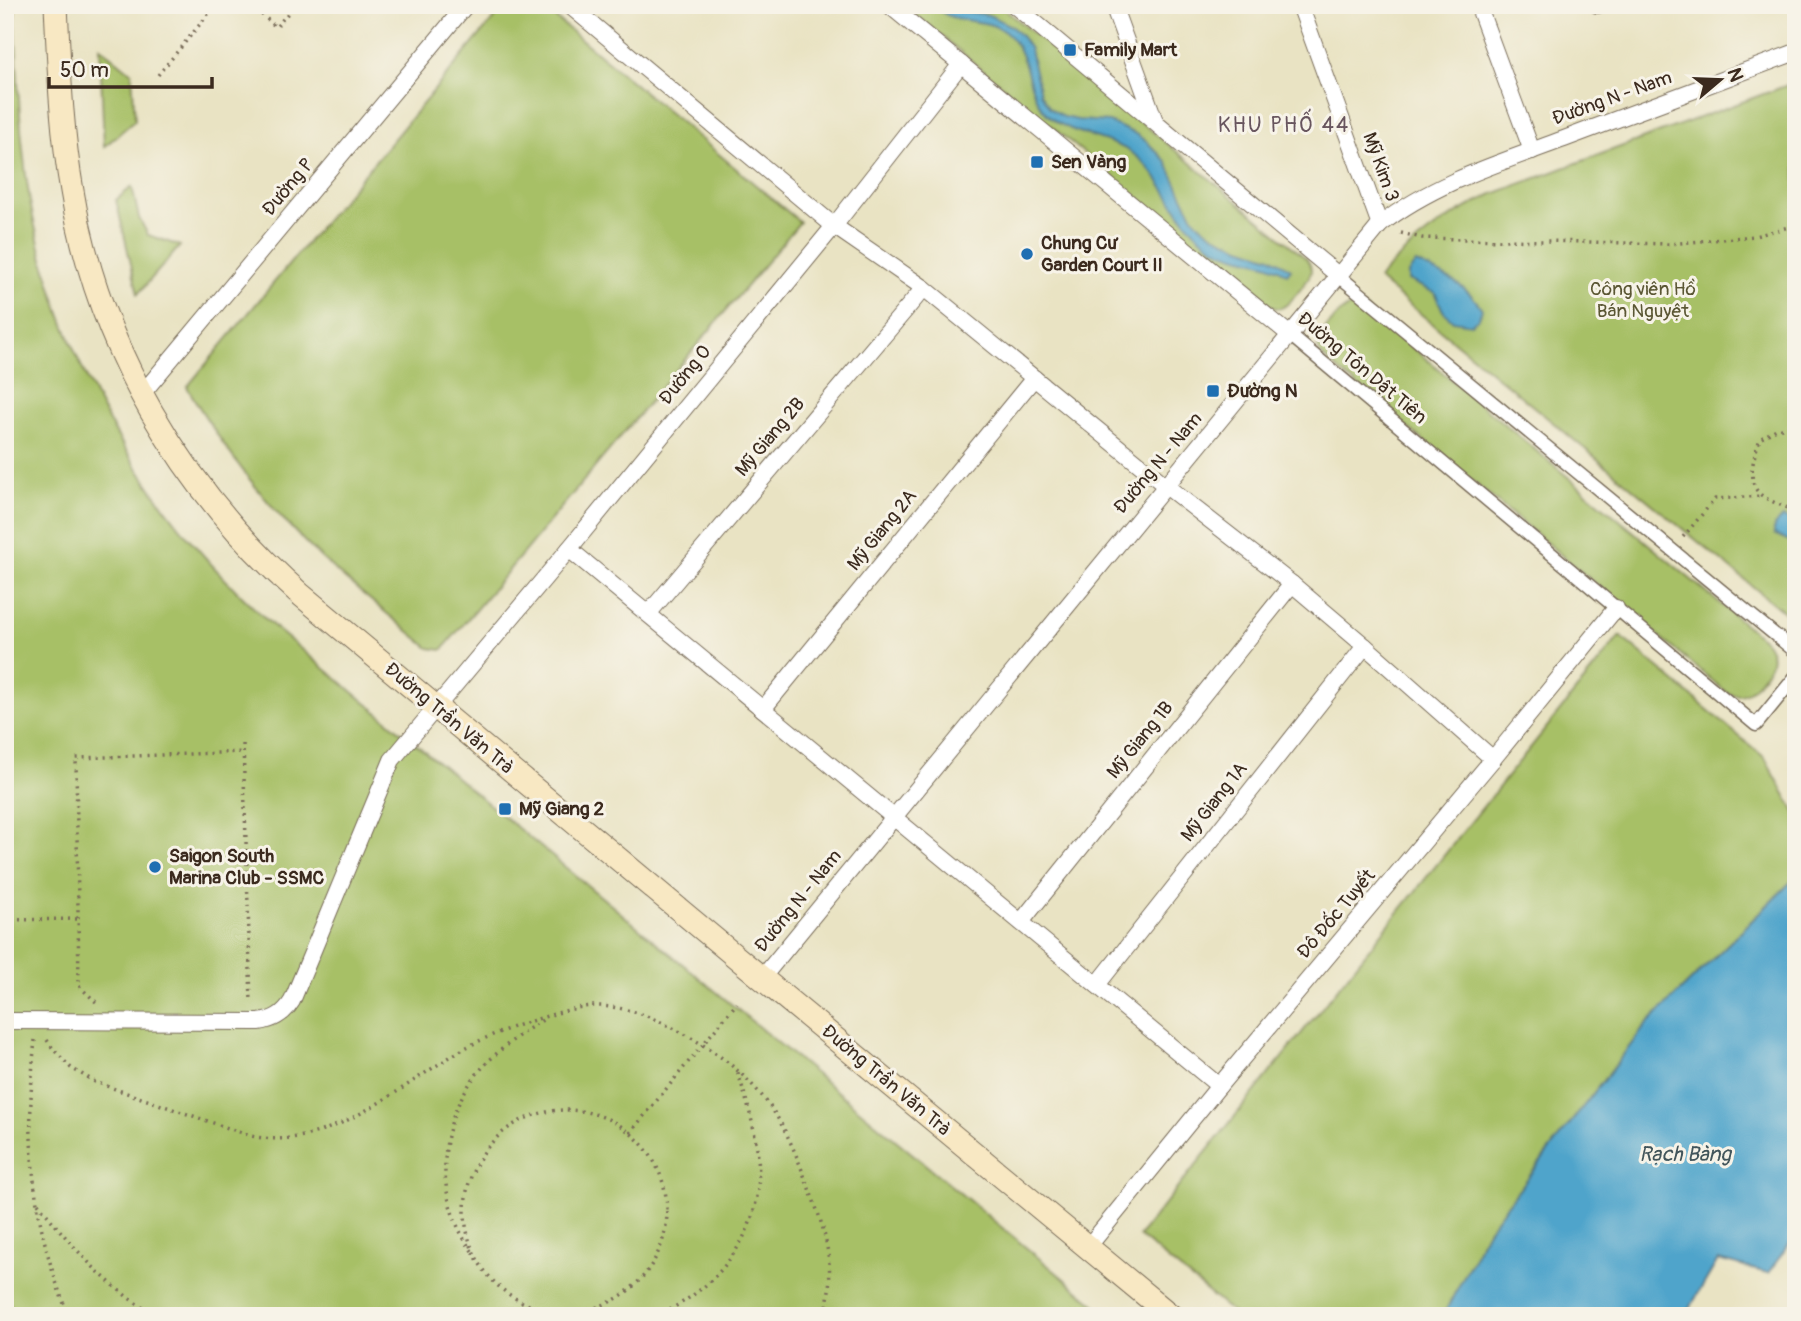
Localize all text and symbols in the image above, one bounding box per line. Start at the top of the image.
place label: Family Mart [1084,38,1178,62]
marker: Family Mart [1062,42,1078,58]
scale bar [49,46,212,90]
north arrow [1686,46,1756,116]
text: 50 m [60,57,109,84]
street label: Đường N - Nam [1549,65,1675,131]
text: N [1722,65,1749,85]
district label: KHU PHỐ 44 [1218,108,1350,139]
street label: Mỹ Kim 3 [1357,129,1405,205]
place label: Sen Vàng [1051,150,1127,174]
street label: Đường P [257,153,319,221]
marker: Sen Vàng [1029,154,1045,170]
place label: Chung Cư Garden Court II [1041,231,1163,277]
marker: Chung Cư Garden Court II [1019,246,1035,262]
park label: Công viên Hồ Bán Nguyệt [1590,277,1696,323]
street label: Đường Tôn Dật Tiên [1292,307,1432,429]
street label: Đường O [654,340,716,410]
place label: Đường N [1227,379,1298,403]
marker: Đường N [1205,383,1221,399]
street label: Mỹ Giang 2B [730,393,810,481]
street label: Đường N - Nam [1108,407,1208,519]
street label: Mỹ Giang 2A [842,485,922,575]
street label: Đường Trần Văn Trà [380,657,519,779]
street label: Mỹ Giang 1B [1101,696,1179,784]
street label: Mỹ Giang 1A [1175,757,1253,847]
place label: Mỹ Giang 2 [519,797,605,821]
marker: Mỹ Giang 2 [497,801,513,817]
place label: Saigon South Marina Club - SSMC [169,844,325,890]
street label: Đường N - Nam [749,845,847,957]
marker: Saigon South Marina Club - SSMC [147,859,163,875]
street label: Đô Đốc Tuyết [1292,864,1381,964]
street label: Đường Trần Văn Trà [817,1019,956,1141]
water label: Rạch Bàng [1639,1141,1732,1168]

